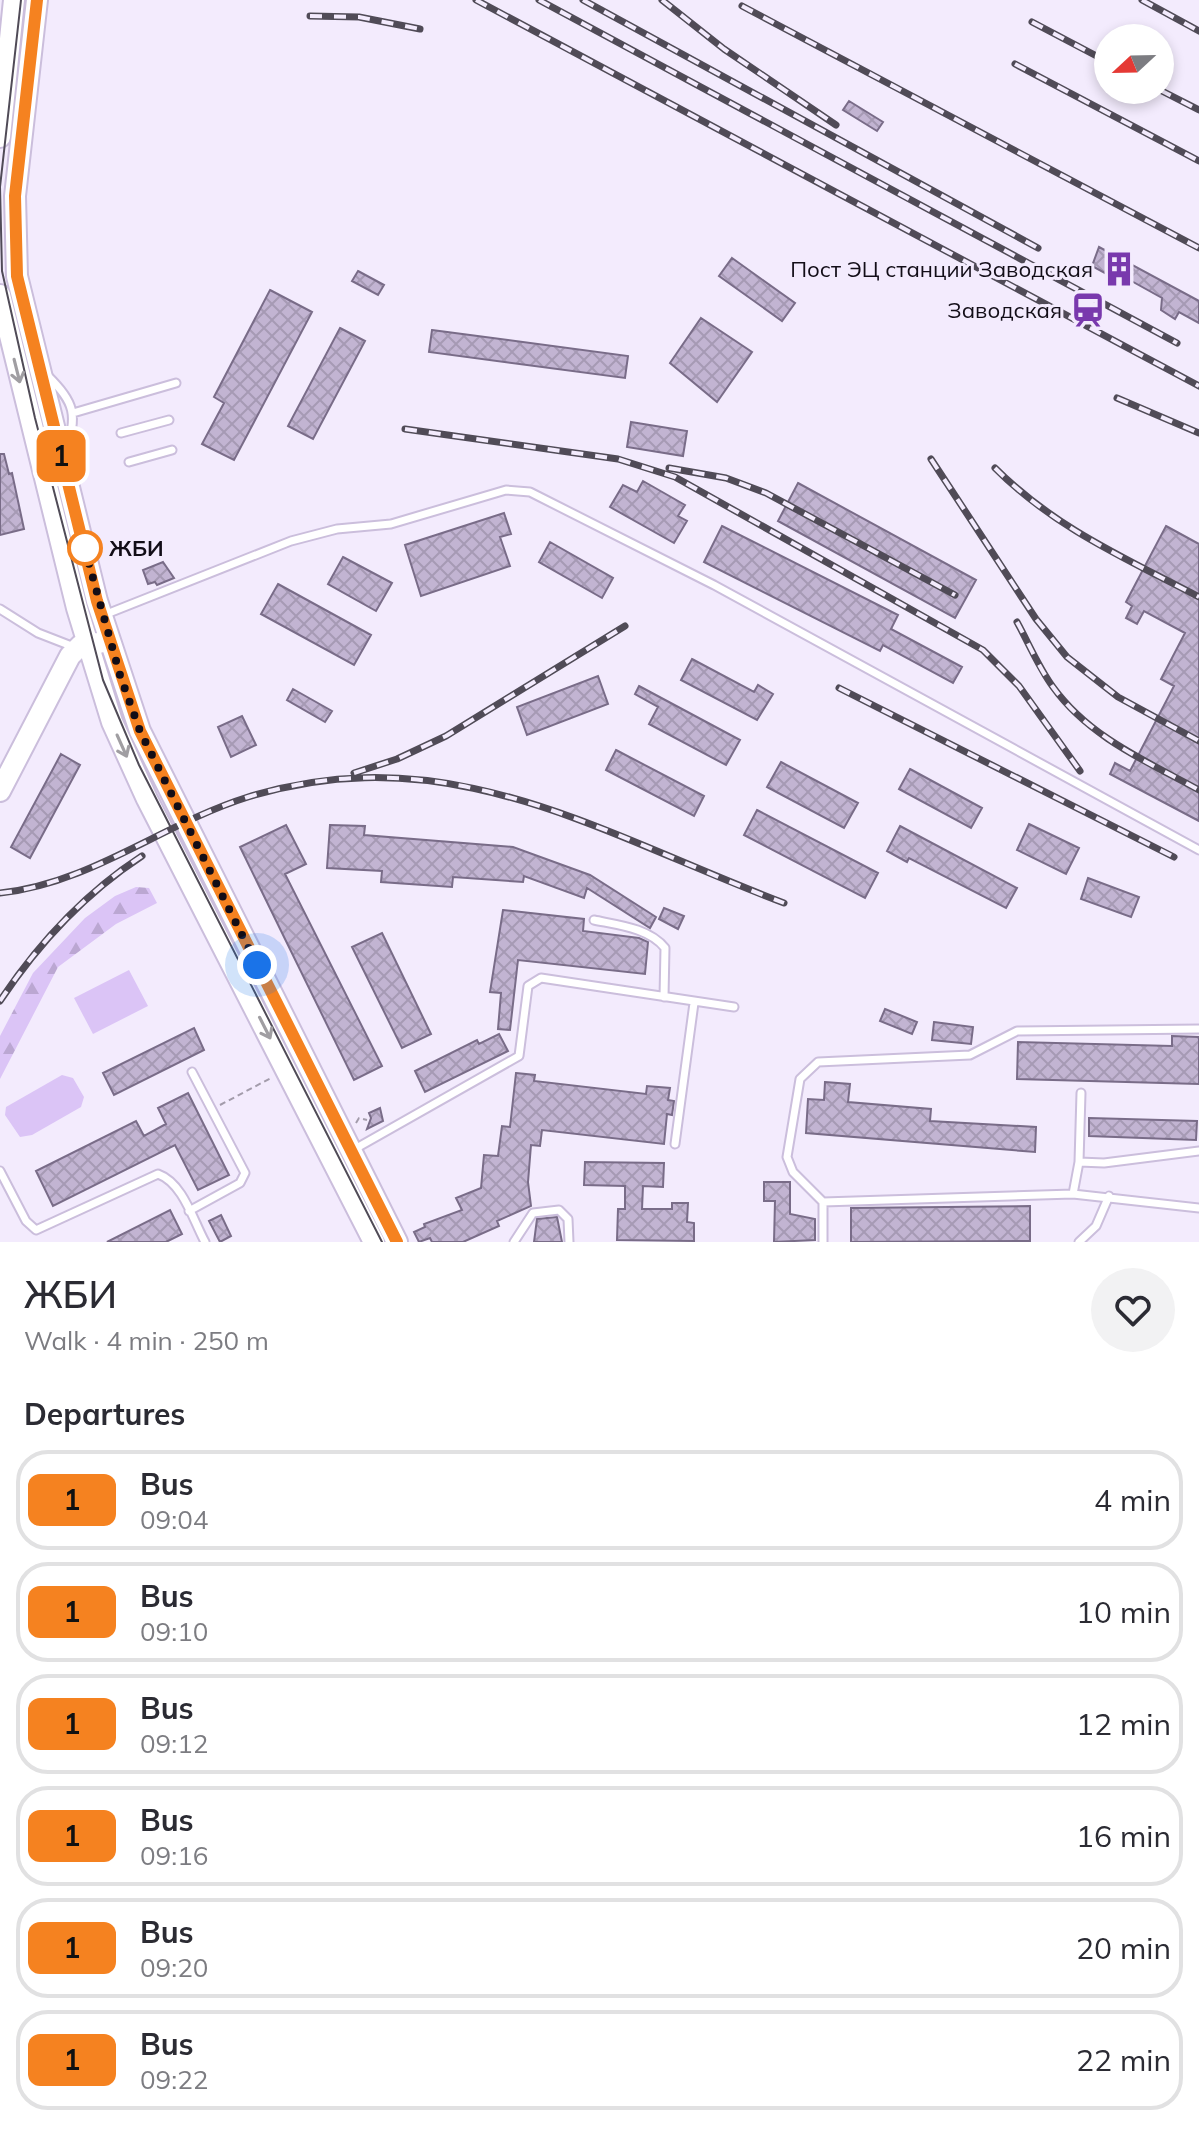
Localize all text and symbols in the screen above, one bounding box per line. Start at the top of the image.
north arrow [1094,24,1174,104]
map controls [1094,24,1174,104]
building icon: Пост ЭЦ станции Заводская [1100,250,1138,288]
place label: Пост ЭЦ станции Заводская [790,255,1093,283]
station icon: Заводская [1069,291,1107,329]
place label: Заводская [947,296,1062,324]
one-way arrow [11,358,26,383]
line badge: 1 [35,430,87,482]
text: 1 [53,438,69,473]
marker: ЖБИ [68,531,102,565]
place label: ЖБИ [109,534,164,562]
one-way arrow [116,733,131,758]
your location [237,945,277,985]
one-way arrow [258,1015,273,1039]
button: heart [1091,1268,1175,1352]
text: ЖБИ [24,1270,117,1318]
text: Walk · 4 min · 250 m [24,1324,269,1357]
text: Departures [24,1395,185,1433]
text: Bus [140,1465,194,1503]
text: 4 min [1094,1481,1171,1519]
text: 1 [64,1482,80,1517]
text: 09:04 [140,1503,208,1536]
text: Bus [140,1577,194,1615]
text: 10 min [1076,1593,1171,1631]
text: 1 [64,1594,80,1629]
text: 09:10 [140,1615,208,1648]
text: Bus [140,1689,194,1727]
text: 12 min [1076,1705,1171,1743]
text: 1 [64,1706,80,1741]
text: 09:12 [140,1727,208,1760]
text: Bus [140,1801,194,1839]
text: 16 min [1076,1817,1171,1855]
text: 1 [64,1818,80,1853]
text: 09:16 [140,1839,208,1872]
text: Bus [140,1913,194,1951]
text: 20 min [1076,1929,1171,1967]
text: 1 [64,1930,80,1965]
text: 09:20 [140,1951,208,1984]
text: Bus [140,2025,194,2063]
text: 22 min [1076,2041,1171,2079]
text: 1 [64,2042,80,2077]
text: 09:22 [140,2063,208,2096]

